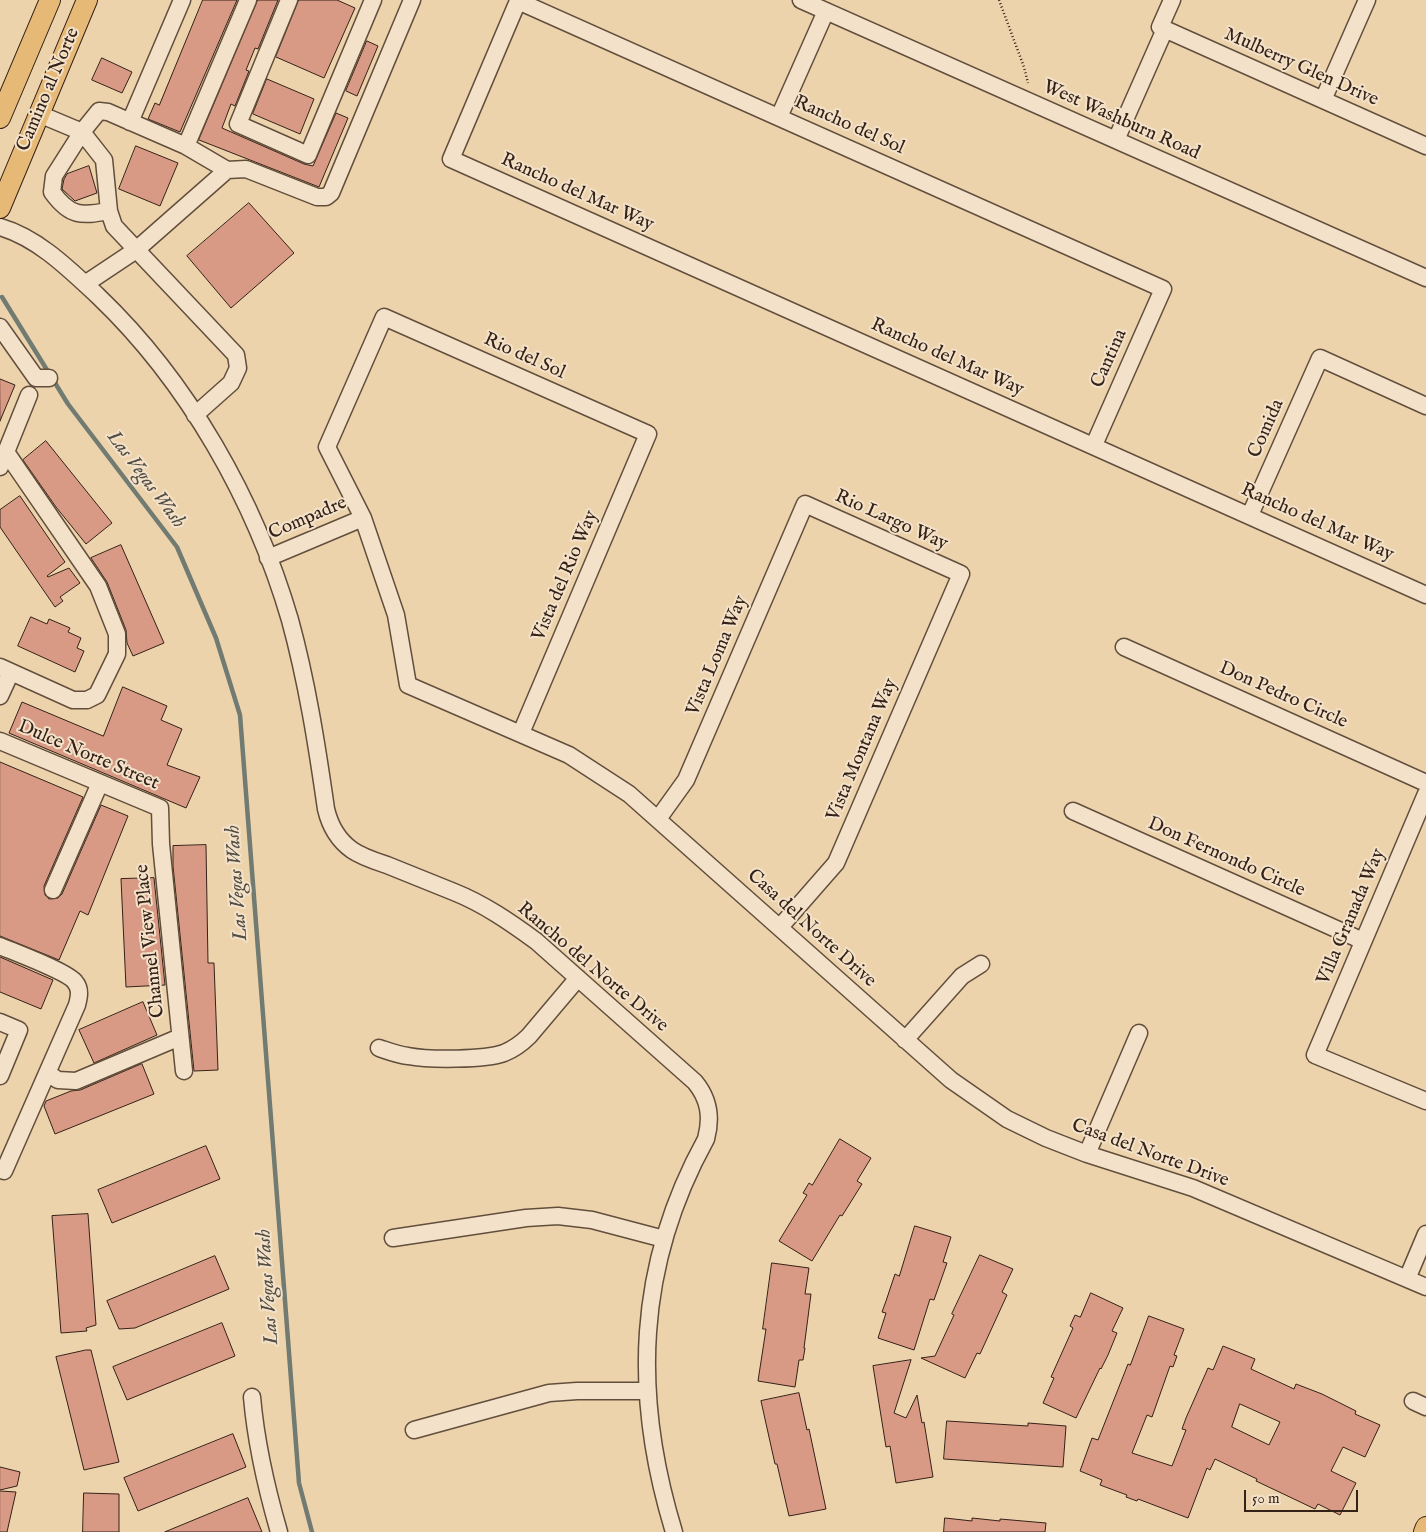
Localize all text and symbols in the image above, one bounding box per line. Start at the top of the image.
street label: Mulberry Glen Drive [1220,24,1382,112]
street label: Camino al Norte [13,25,85,155]
street label: West Washburn Road [1039,76,1203,166]
street label: Rancho del Sol [790,91,908,161]
street label: Rancho del Mar Way [497,149,657,237]
street label: Rancho del Mar Way [867,314,1027,402]
street label: Cantina [1087,326,1133,392]
street label: Rio del Sol [480,329,568,385]
street label: Comida [1244,396,1290,462]
water label: Las Vegas Wash [101,427,189,533]
street label: Rancho del Mar Way [1237,479,1397,567]
street label: Rio Largo Way [831,486,951,556]
street label: Compadre [265,492,351,546]
street label: Vista del Rio Way [528,507,604,645]
street label: Vista Loma Way [682,592,754,720]
street label: Don Pedro Circle [1215,657,1351,735]
street label: Vista Montana Way [823,675,903,825]
street label: Dulce Norte Street [14,716,162,796]
street label: Don Fernondo Circle [1144,813,1308,903]
water label: Las Vegas Wash [222,824,254,942]
street label: Villa Granada Way [1313,845,1391,989]
street label: Channel View Place [132,863,170,1019]
street label: Casa del Norte Drive [742,865,880,993]
street label: Rancho del Norte Drive [512,898,672,1038]
street label: Casa del Norte Drive [1068,1115,1232,1193]
water label: Las Vegas Wash [253,1228,285,1346]
scale bar [1246,1480,1360,1512]
text: 50 m [1252,1489,1280,1508]

